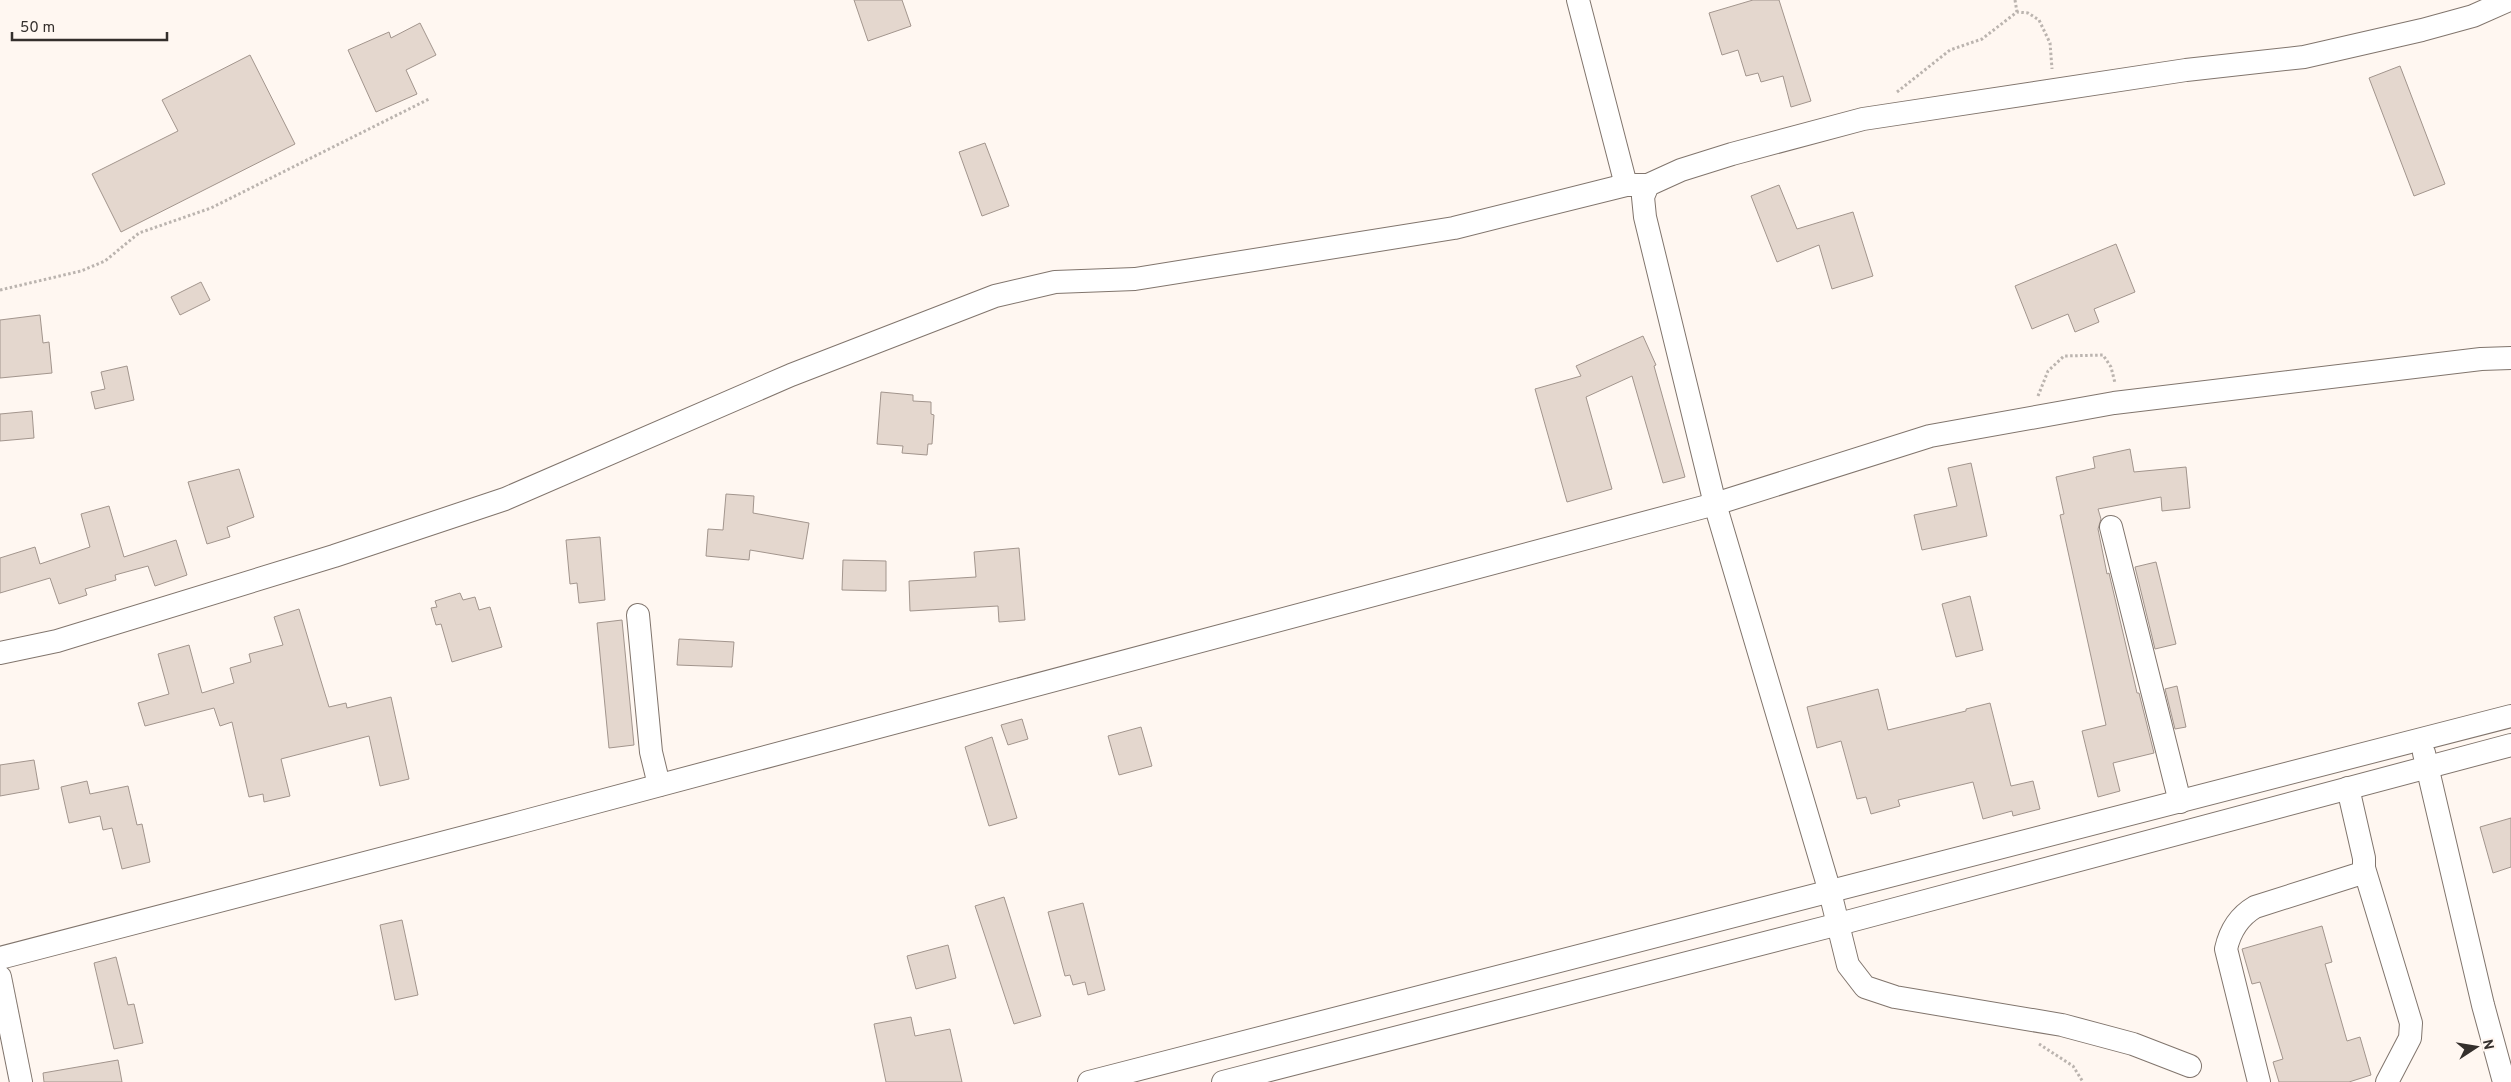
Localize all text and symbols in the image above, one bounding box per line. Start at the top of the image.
scale bar [12,10,168,42]
text: 50 m [20,19,55,38]
north arrow [2451,1022,2501,1072]
text: N [2478,1038,2497,1051]

